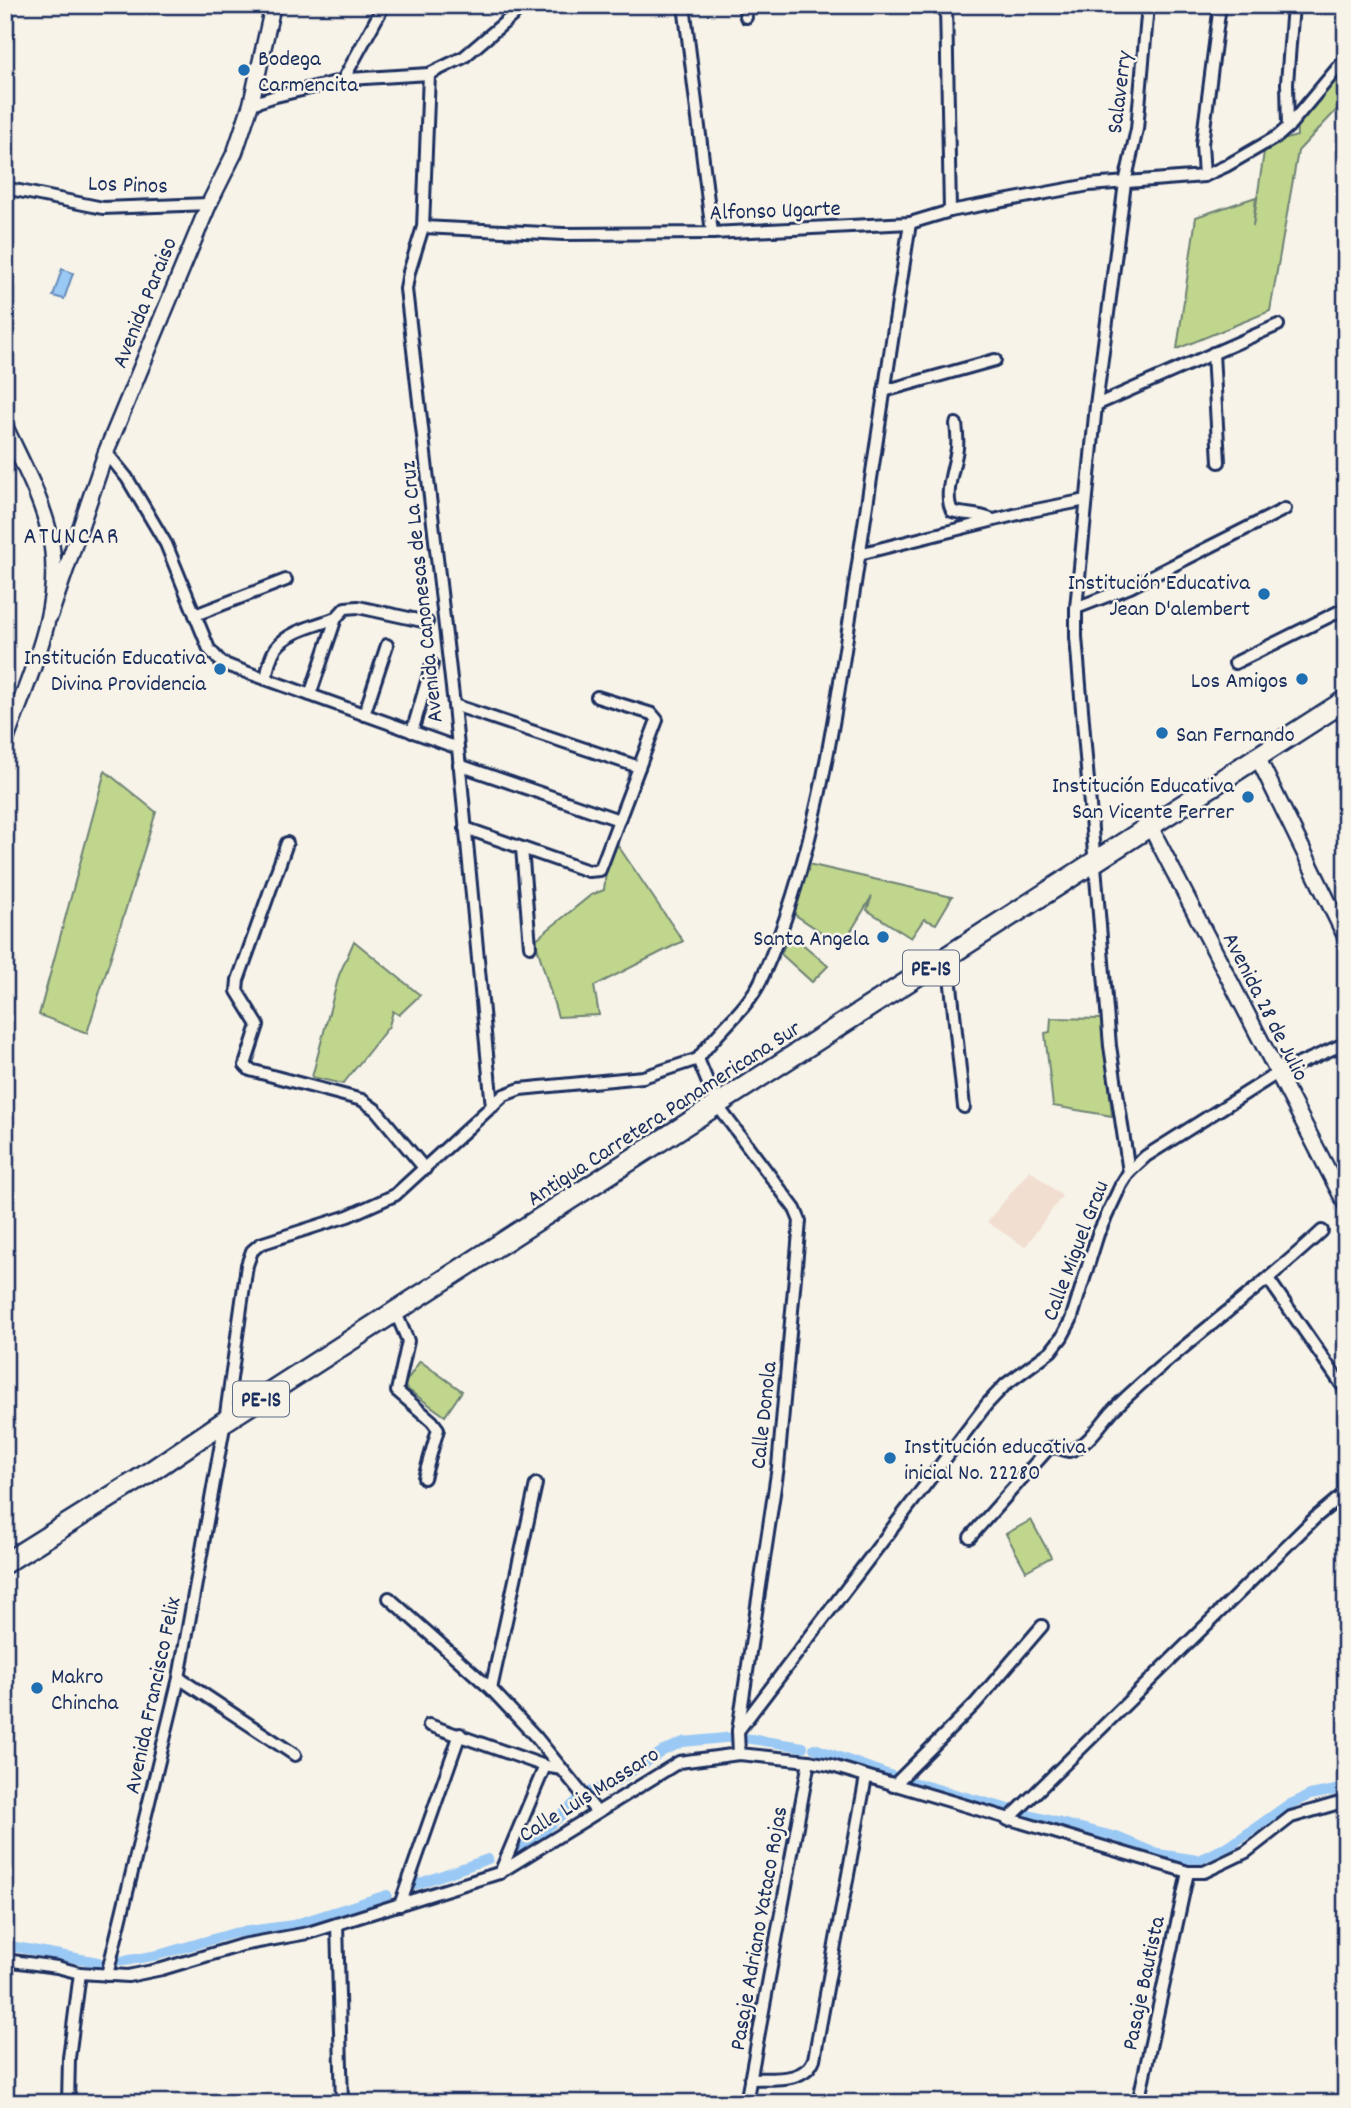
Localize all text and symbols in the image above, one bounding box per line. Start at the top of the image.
place label: Bodega Carmencita [258,44,359,103]
street label: Salaverry [1100,48,1143,136]
marker: Bodega Carmencita [236,62,252,78]
street label: Los Pinos [87,169,168,204]
street label: Alfonso Ugarte [709,194,841,231]
street label: Avenida Paraiso [105,233,188,374]
street label: Avenida Canonesas de La Cruz [393,459,454,724]
district label: ATUNCAR [24,521,120,555]
place label: Institución Educativa Jean D'alembert [1068,568,1251,627]
marker: Institución Educativa Jean D'alembert [1256,586,1272,602]
place label: Institución Educativa Divina Providencia [24,643,207,702]
marker: Institución Educativa Divina Providencia [212,661,228,677]
place label: Los Amigos [1191,666,1288,699]
marker: Los Amigos [1294,671,1310,687]
place label: San Fernando [1176,720,1295,753]
marker: San Fernando [1154,725,1170,741]
place label: Institución Educativa San Vicente Ferrer [1052,771,1235,830]
marker: Institución Educativa San Vicente Ferrer [1240,789,1256,805]
place label: Santa Angela [753,924,870,957]
street label: Avenida 28 de Julio [1212,928,1316,1088]
marker: Santa Angela [875,929,891,945]
road number: PE-1S [903,950,959,986]
street label: Antigua Carretera Panamericana Sur [521,1013,809,1216]
street label: Calle Miguel Grau [1035,1176,1119,1326]
street label: Calle Donola [743,1359,788,1471]
road number: PE-1S [233,1382,289,1416]
place label: Institución educativa inicial No. 22280 [904,1432,1087,1491]
marker: Institución educativa inicial No. 22280 [882,1450,898,1466]
street label: Avenida Francisco Felix [117,1594,192,1797]
place label: Makro Chincha [51,1662,120,1721]
marker: Makro Chincha [29,1680,45,1696]
street label: Calle Luis Massaro [513,1740,667,1852]
street label: Pasaje Adriano Yataco Rojas [723,1804,798,2053]
street label: Pasaje Bautista [1115,1912,1176,2054]

